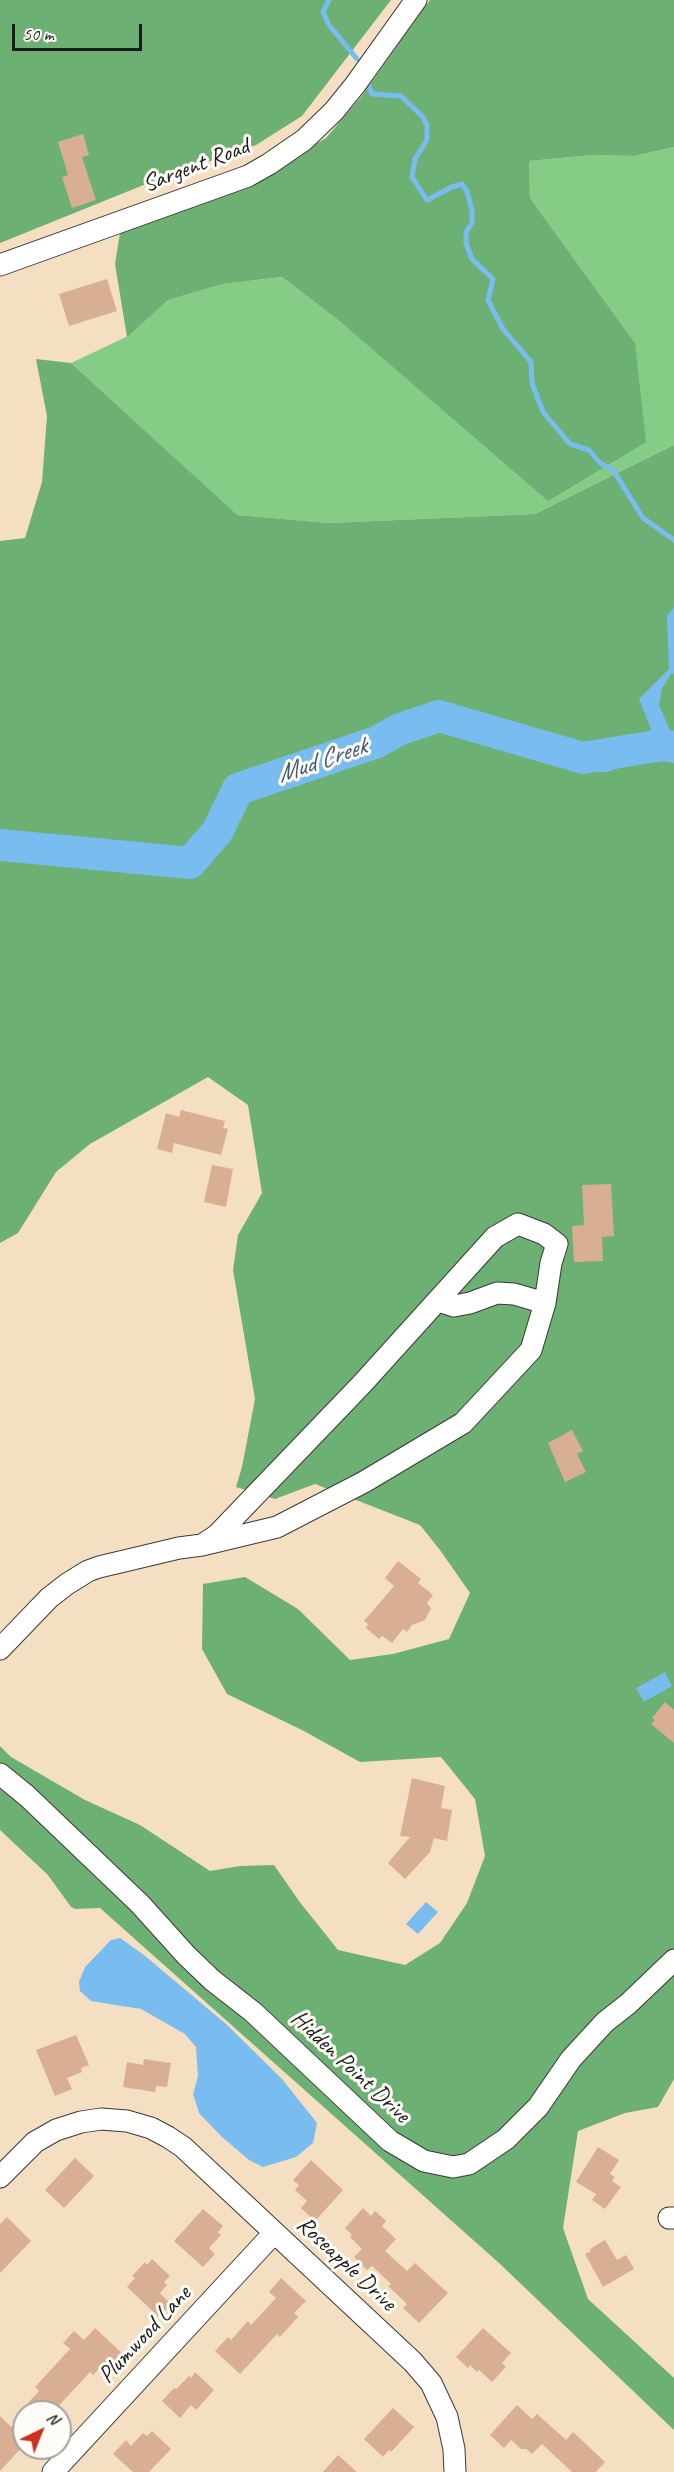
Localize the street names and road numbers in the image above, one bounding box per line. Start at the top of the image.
street label: Sargent Road [139,133,253,199]
street label: Hidden Point Drive [284,2004,416,2130]
street label: Roseapple Drive [290,2211,402,2317]
street label: Plumwood Lane [93,2280,197,2390]

